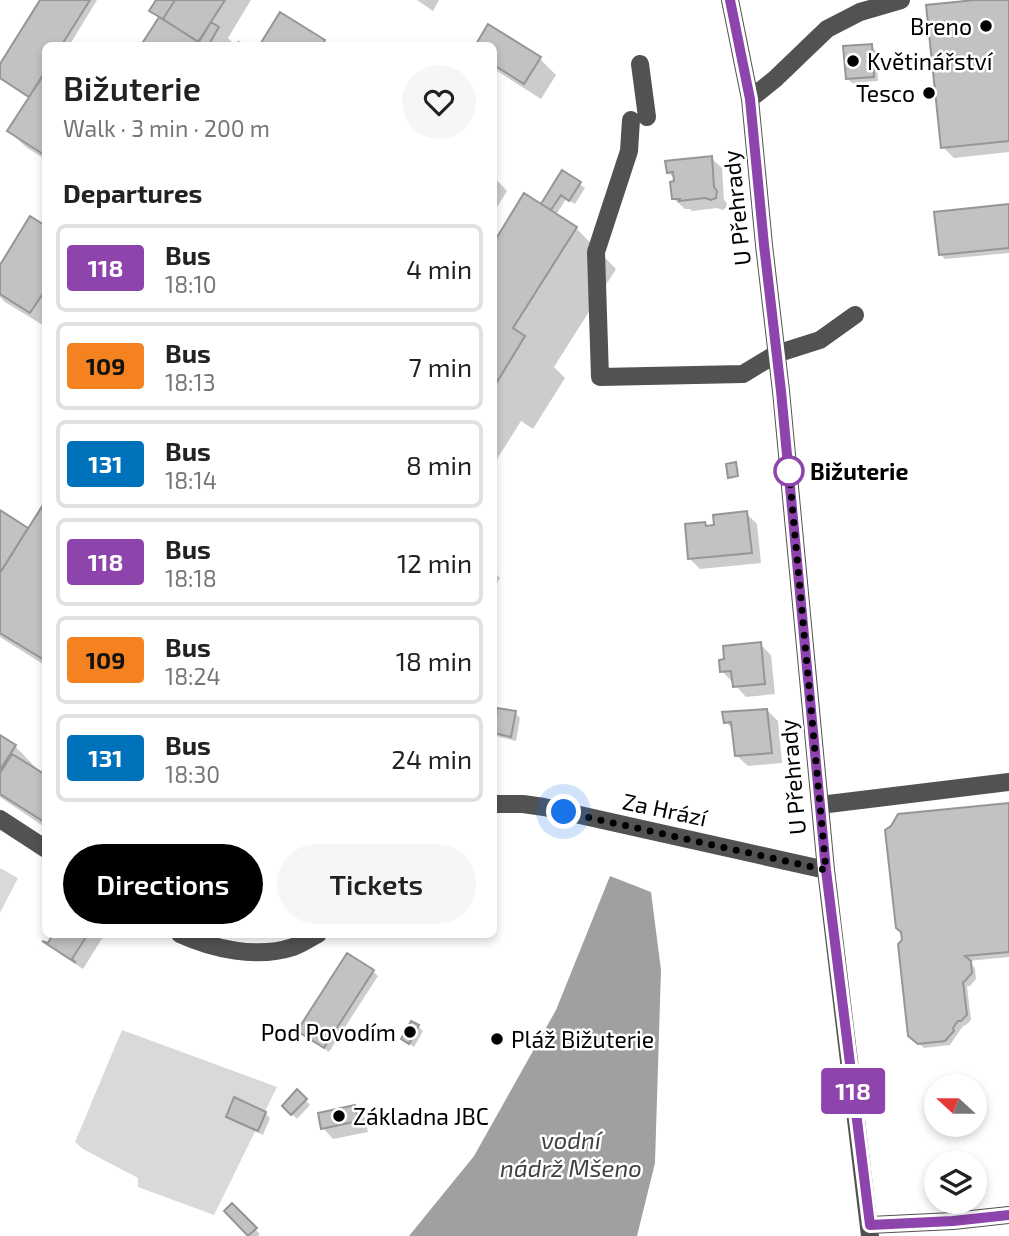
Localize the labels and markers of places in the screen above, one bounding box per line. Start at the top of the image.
place label: Breno [910,12,972,40]
marker: Breno [978,18,994,34]
place label: Květinářství [867,47,994,75]
marker: Květinářství [845,53,861,69]
place label: Tesco [856,79,915,107]
marker: Tesco [921,85,937,101]
marker: Bižuterie [774,456,804,486]
place label: Bižuterie [810,457,908,485]
place label: Pod Povodím [261,1018,396,1046]
marker: Pod Povodím [402,1024,418,1040]
place label: Pláž Bižuterie [511,1025,654,1053]
marker: Pláž Bižuterie [489,1031,505,1047]
place label: Základna JBC [353,1102,489,1130]
marker: Základna JBC [331,1108,347,1124]

